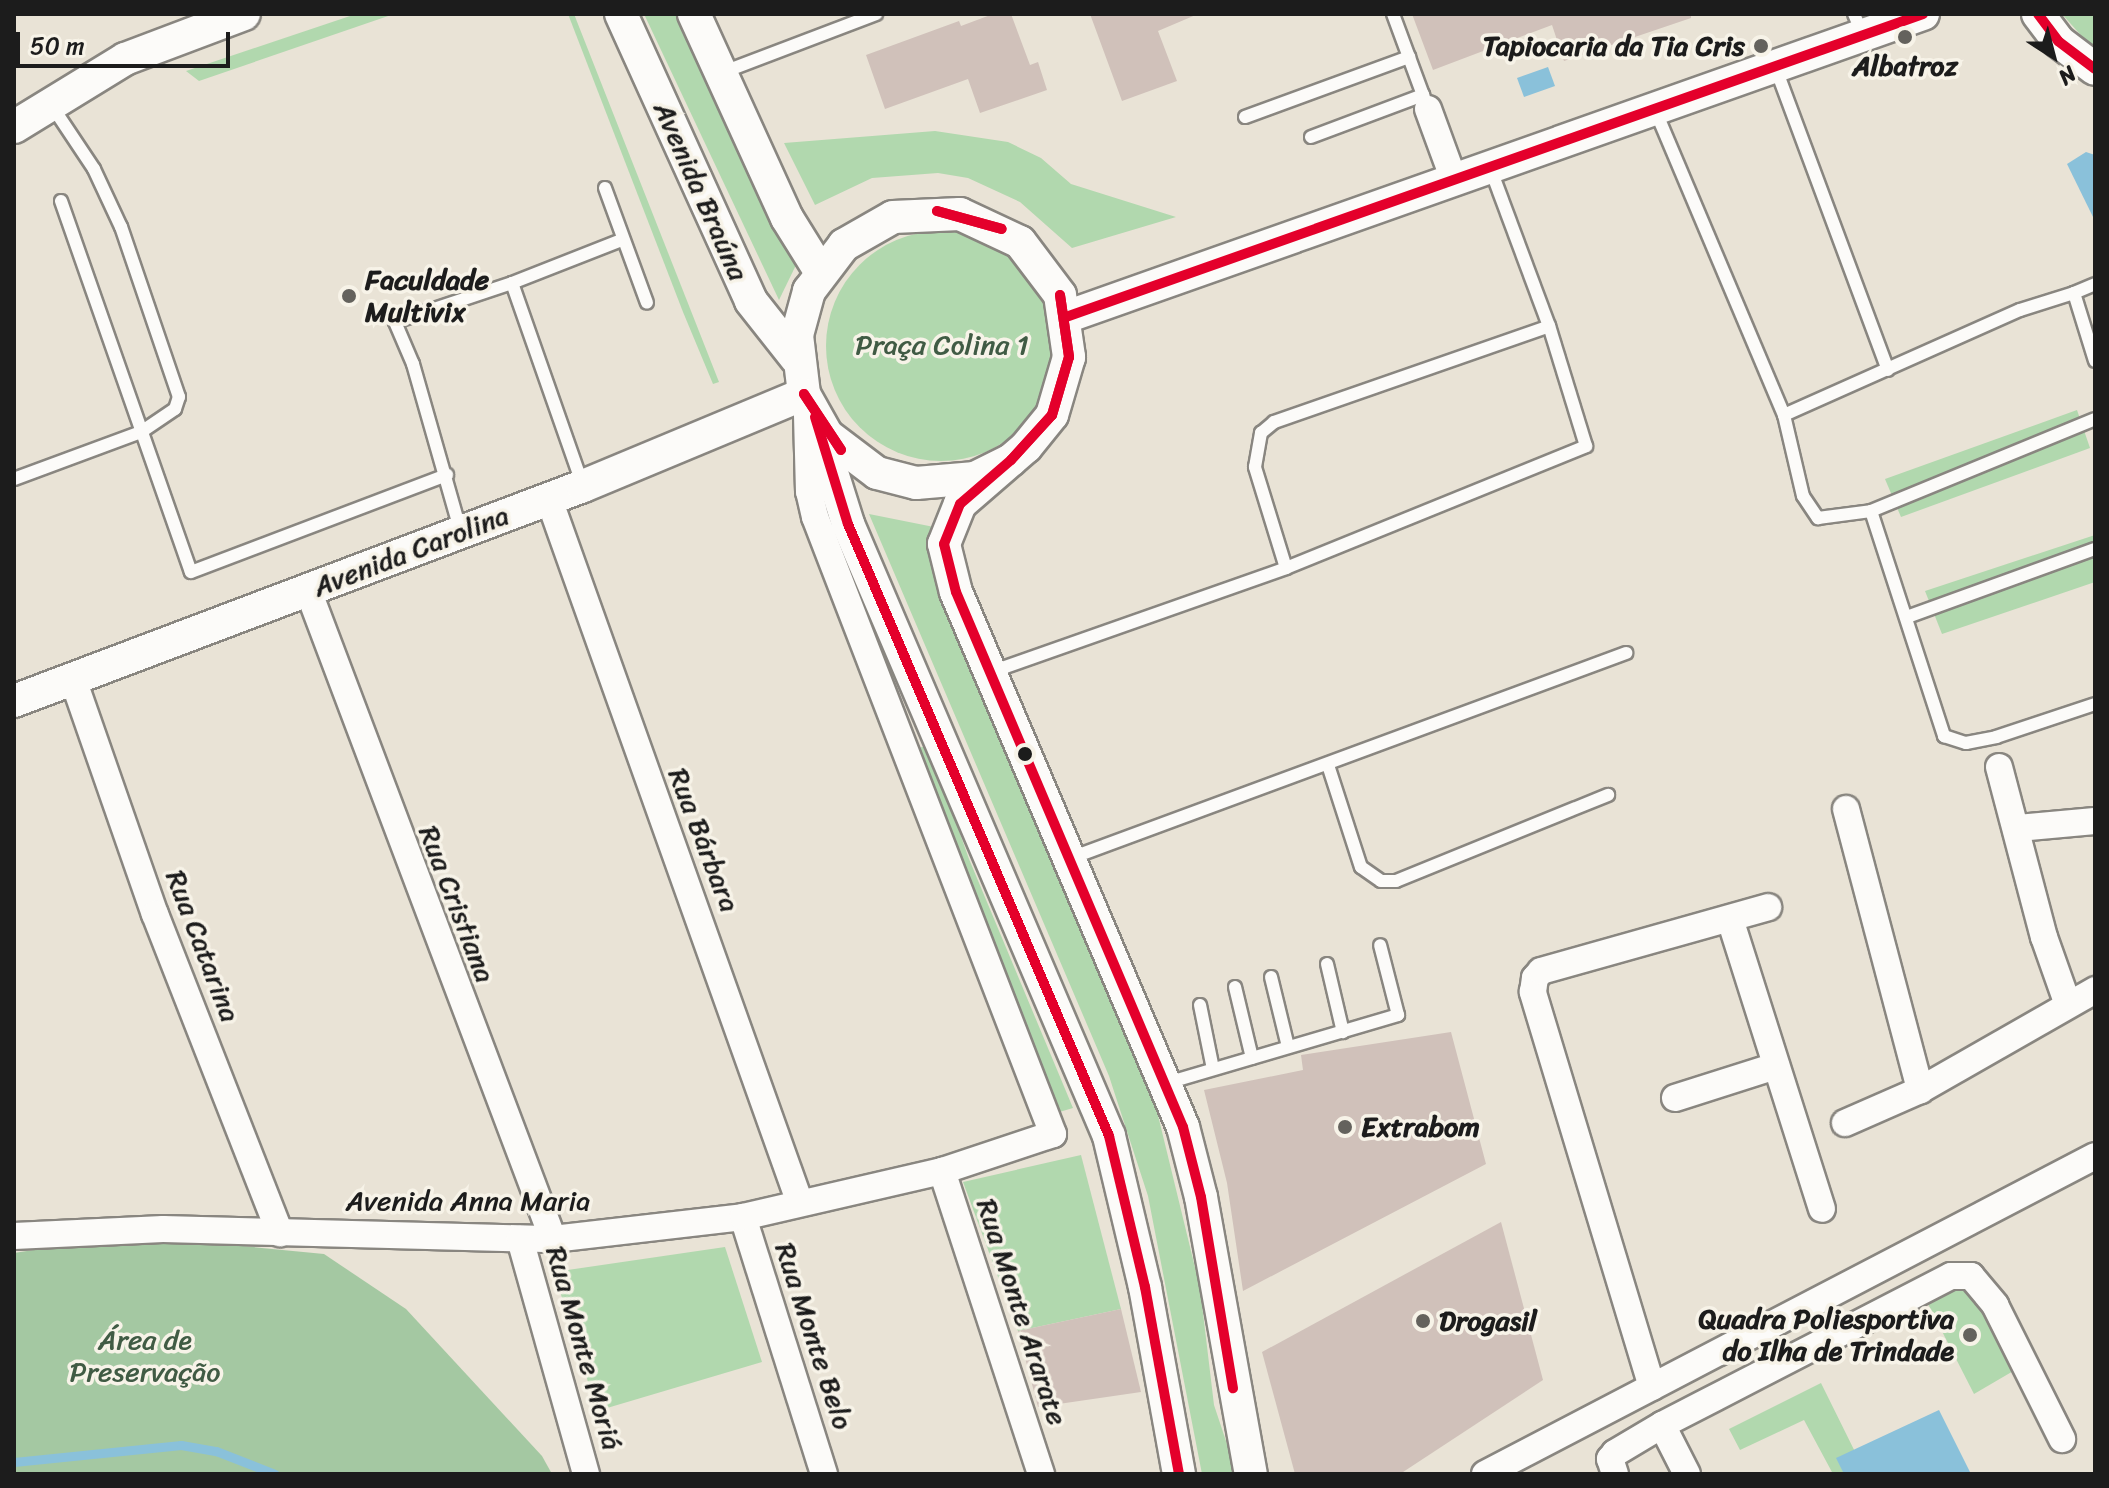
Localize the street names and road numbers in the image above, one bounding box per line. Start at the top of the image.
street label: Avenida Braúna [647,96,755,286]
street label: Avenida Carolina [308,498,514,604]
street label: Rua Bárbara [661,763,747,917]
street label: Rua Cristiana [412,821,502,987]
street label: Rua Catarina [159,865,247,1027]
street label: Avenida Anna Maria [346,1184,590,1218]
street label: Rua Monte Ararate [970,1196,1074,1428]
street label: Rua Monte Belo [768,1239,860,1433]
street label: Rua Monte Moriá [539,1243,629,1453]

